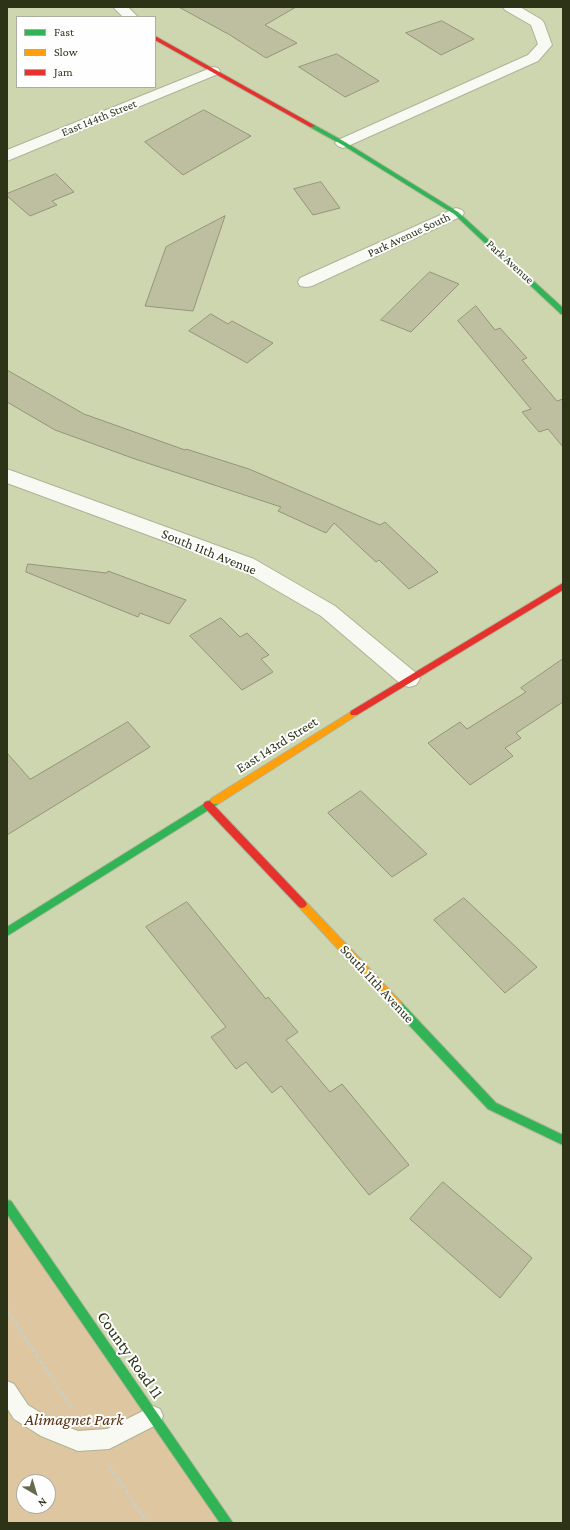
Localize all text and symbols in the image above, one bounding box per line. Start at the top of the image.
legend [16,16,156,88]
text: Fast [54,25,74,39]
text: Slow [54,45,78,59]
text: Jam [54,65,73,79]
street label: East 144th Street [59,96,139,140]
street label: Park Avenue South [365,210,453,260]
street label: Park Avenue [483,237,537,287]
street label: South 11th Avenue [159,525,259,579]
street label: East 143rd Street [233,713,321,777]
street label: South 11th Avenue [336,941,418,1027]
street label: County Road 11 [92,1307,168,1403]
park label: Alimagnet Park [24,1410,124,1430]
north arrow [16,1474,56,1514]
text: N [36,1496,49,1510]

